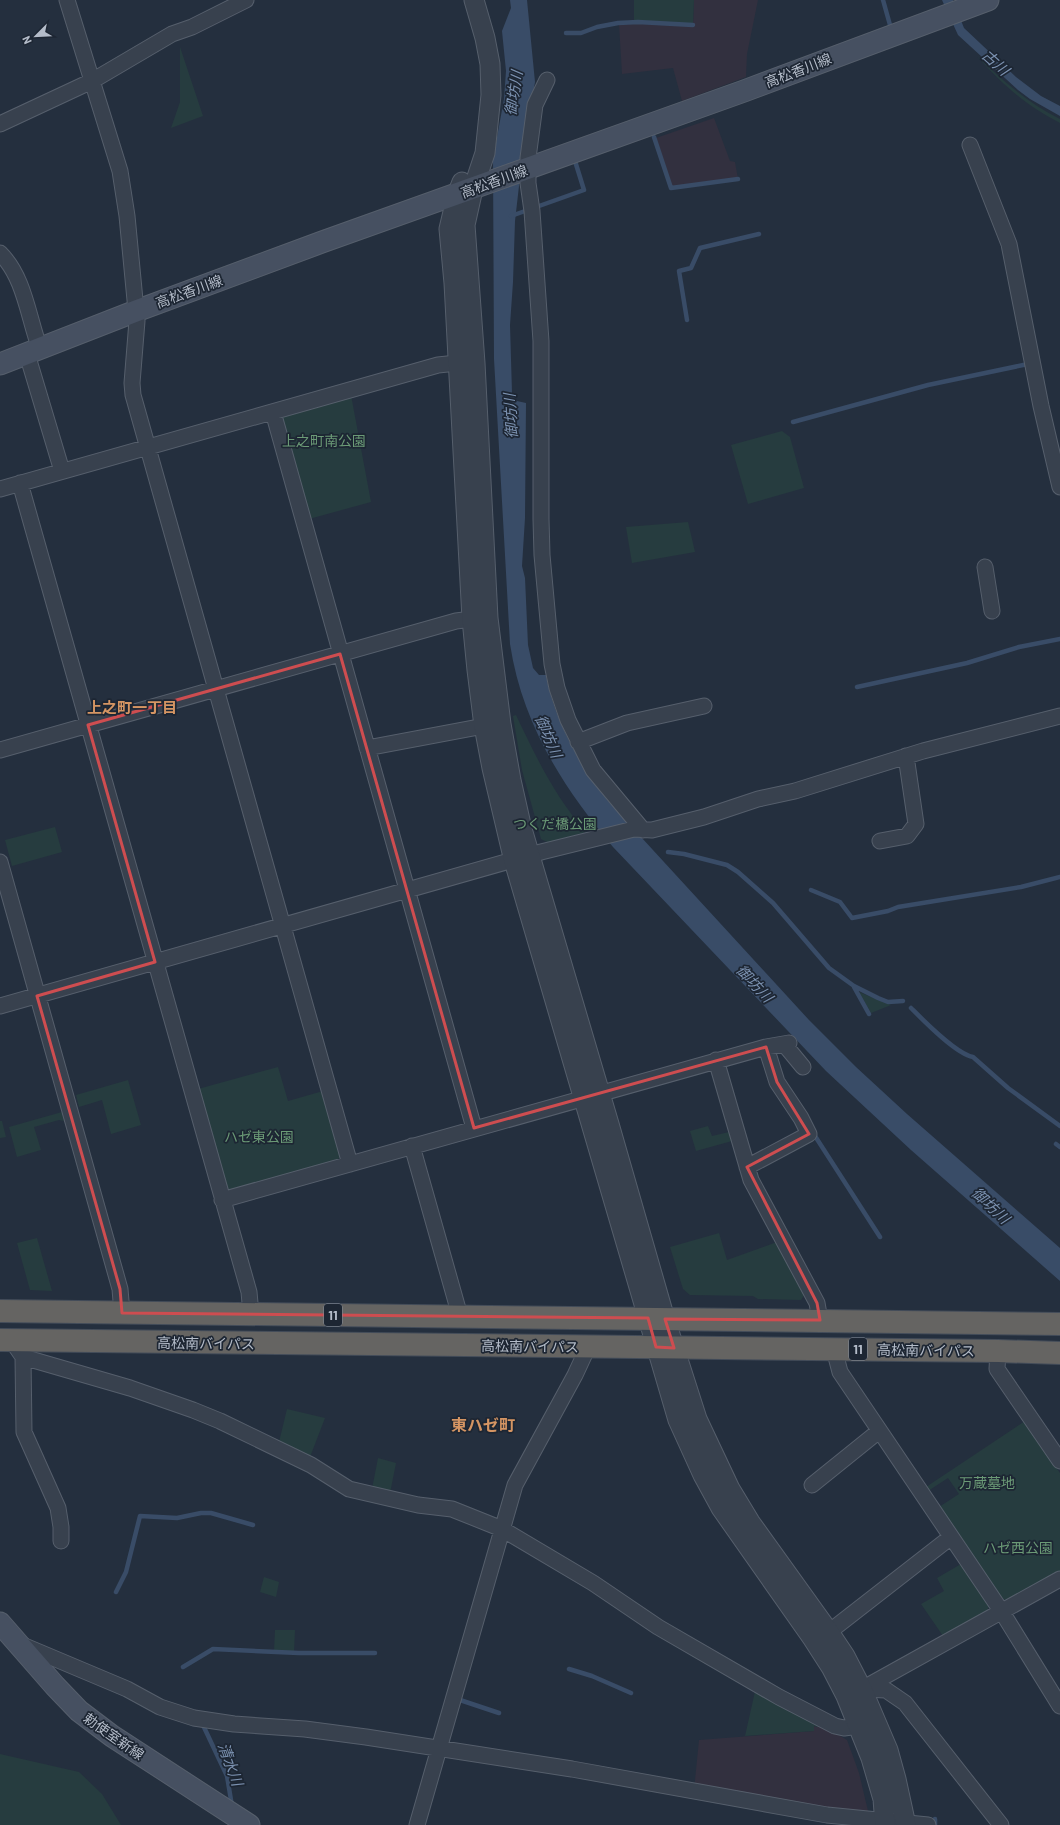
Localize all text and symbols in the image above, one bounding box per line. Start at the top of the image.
north arrow [16,16,56,56]
text: N [19,34,34,46]
water label: 古川 [979,45,1015,80]
street label: 高松香川線 [762,50,834,90]
water label: 御坊川 [501,67,526,117]
street label: 高松香川線 [458,161,530,201]
street label: 高松香川線 [153,271,225,311]
water label: 御坊川 [500,391,520,439]
park label: 上之町南公園 [282,432,366,449]
district label: 上之町一丁目 [87,698,177,716]
water label: 御坊川 [532,712,567,762]
park label: つくだ橋公園 [513,815,597,832]
water label: 御坊川 [733,960,778,1007]
park label: ハゼ東公園 [224,1128,294,1145]
water label: 御坊川 [968,1183,1015,1228]
road number: 11 [324,1304,342,1326]
street label: 高松南バイパス [157,1334,255,1352]
street label: 高松南バイパス [481,1337,579,1355]
road number: 11 [849,1338,867,1360]
street label: 高松南バイパス [877,1341,975,1359]
district label: 東ハゼ町 [451,1415,515,1434]
park label: 万蔵墓地 [959,1474,1015,1491]
park label: ハゼ西公園 [983,1539,1053,1556]
street label: 勅使室新線 [80,1709,148,1763]
water label: 清水川 [215,1740,248,1790]

